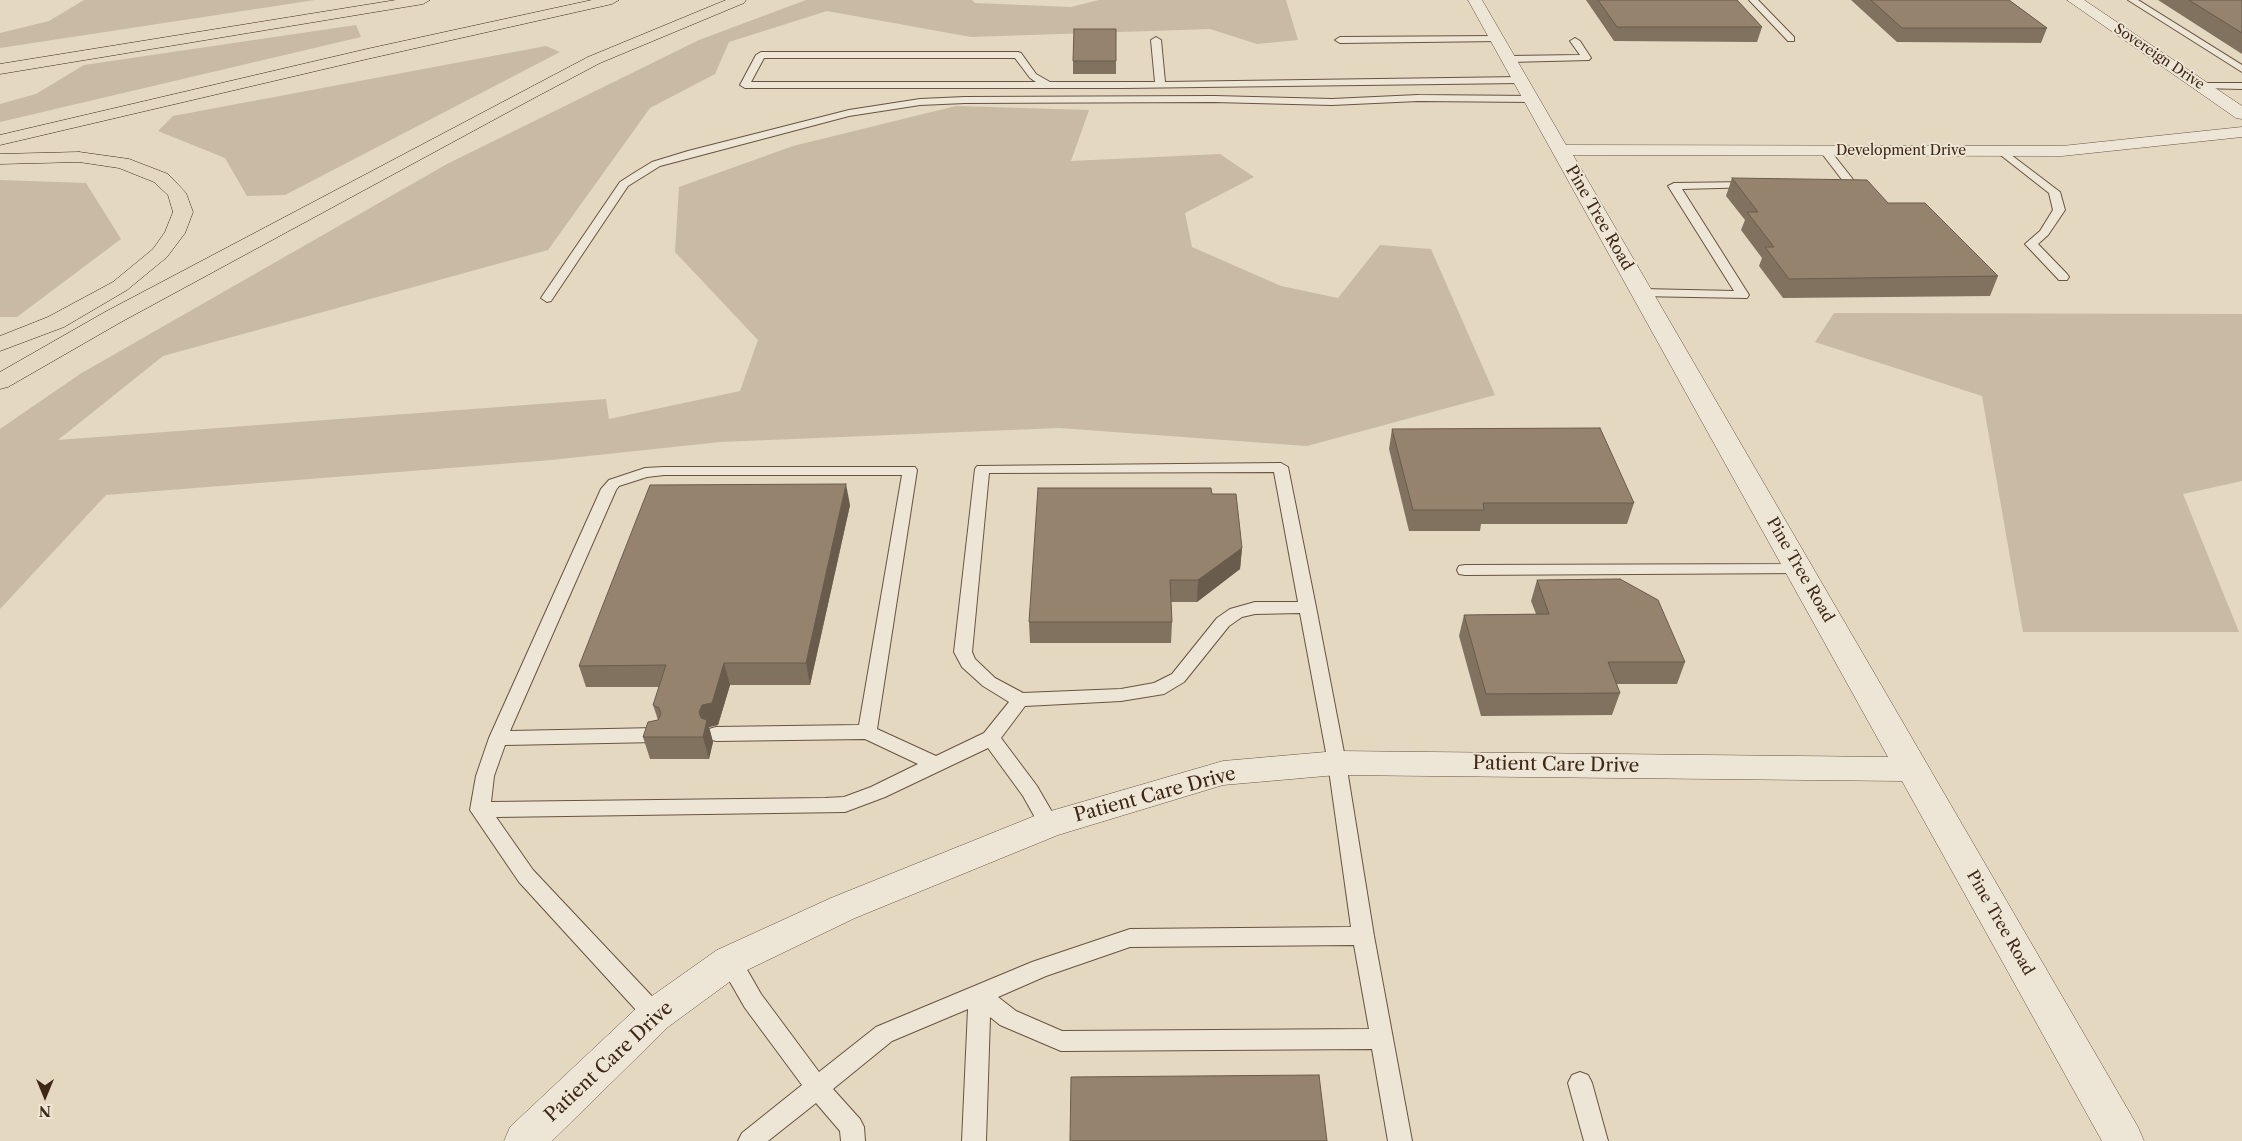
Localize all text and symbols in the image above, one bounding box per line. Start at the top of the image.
street label: Sovereign Drive [2111,20,2207,94]
street label: Development Drive [1836,143,1966,159]
street label: Pine Tree Road [1561,162,1637,274]
street label: Pine Tree Road [1762,514,1838,626]
street label: Patient Care Drive [1473,752,1639,778]
street label: Patient Care Drive [1072,762,1238,828]
street label: Pine Tree Road [1962,867,2038,979]
street label: Patient Care Drive [540,997,678,1127]
north arrow [20,1071,70,1121]
text: N [39,1102,51,1120]

